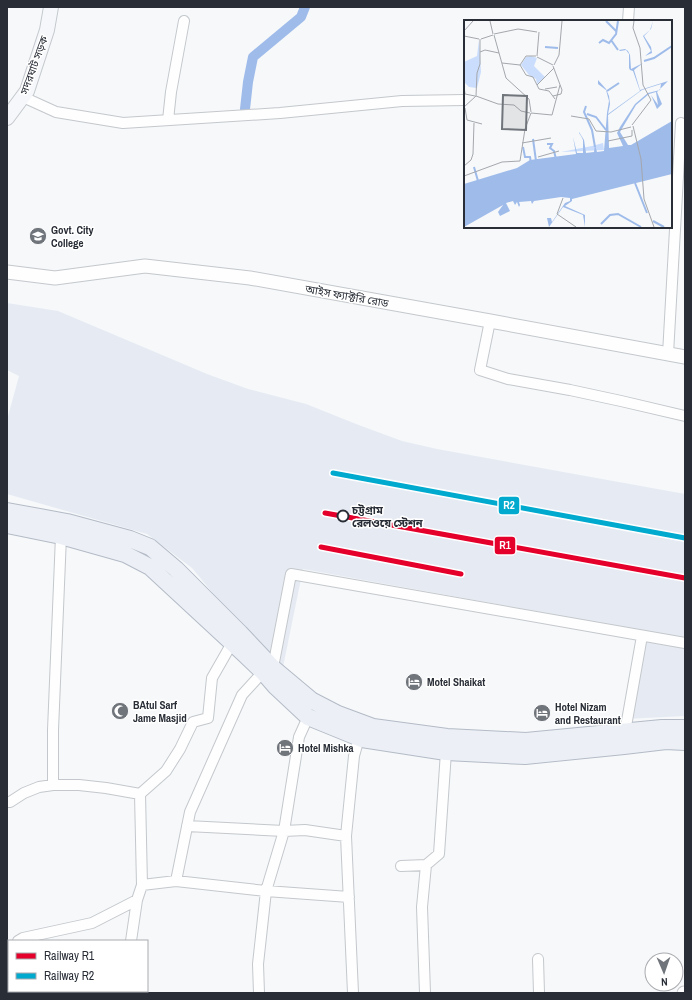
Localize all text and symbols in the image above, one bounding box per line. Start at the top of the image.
inset map [464,20,672,228]
street label: সদরঘাট সড়ক [17,34,51,97]
place label: Govt. City College [51,223,94,250]
school or university icon: Govt. City College [28,226,48,246]
street label: আইস ফ্যাক্টরি রোড [303,282,390,310]
line badge: R2 [498,496,520,515]
text: R2 [503,498,515,512]
place label: চট্টগ্রাম রেলওয়ে স্টেশন [351,503,423,530]
marker: চট্টগ্রাম রেলওয়ে স্টেশন [336,509,350,523]
line badge: R1 [494,536,516,555]
text: R1 [499,538,511,552]
hotel icon: Motel Shaikat [404,672,424,692]
place label: Motel Shaikat [427,675,485,689]
place label: BAtul Sarf Jame Masjid [133,698,187,725]
place label: Hotel Nizam and Restaurant [555,700,621,727]
mosque icon: BAtul Sarf Jame Masjid [110,701,130,721]
hotel icon: Hotel Nizam and Restaurant [532,703,552,723]
hotel icon: Hotel Mishka [275,738,295,758]
place label: Hotel Mishka [298,741,354,755]
legend [8,940,148,992]
text: Railway R1 [44,948,95,964]
north arrow [644,952,684,992]
text: Railway R2 [44,968,94,984]
text: N [661,975,668,989]

